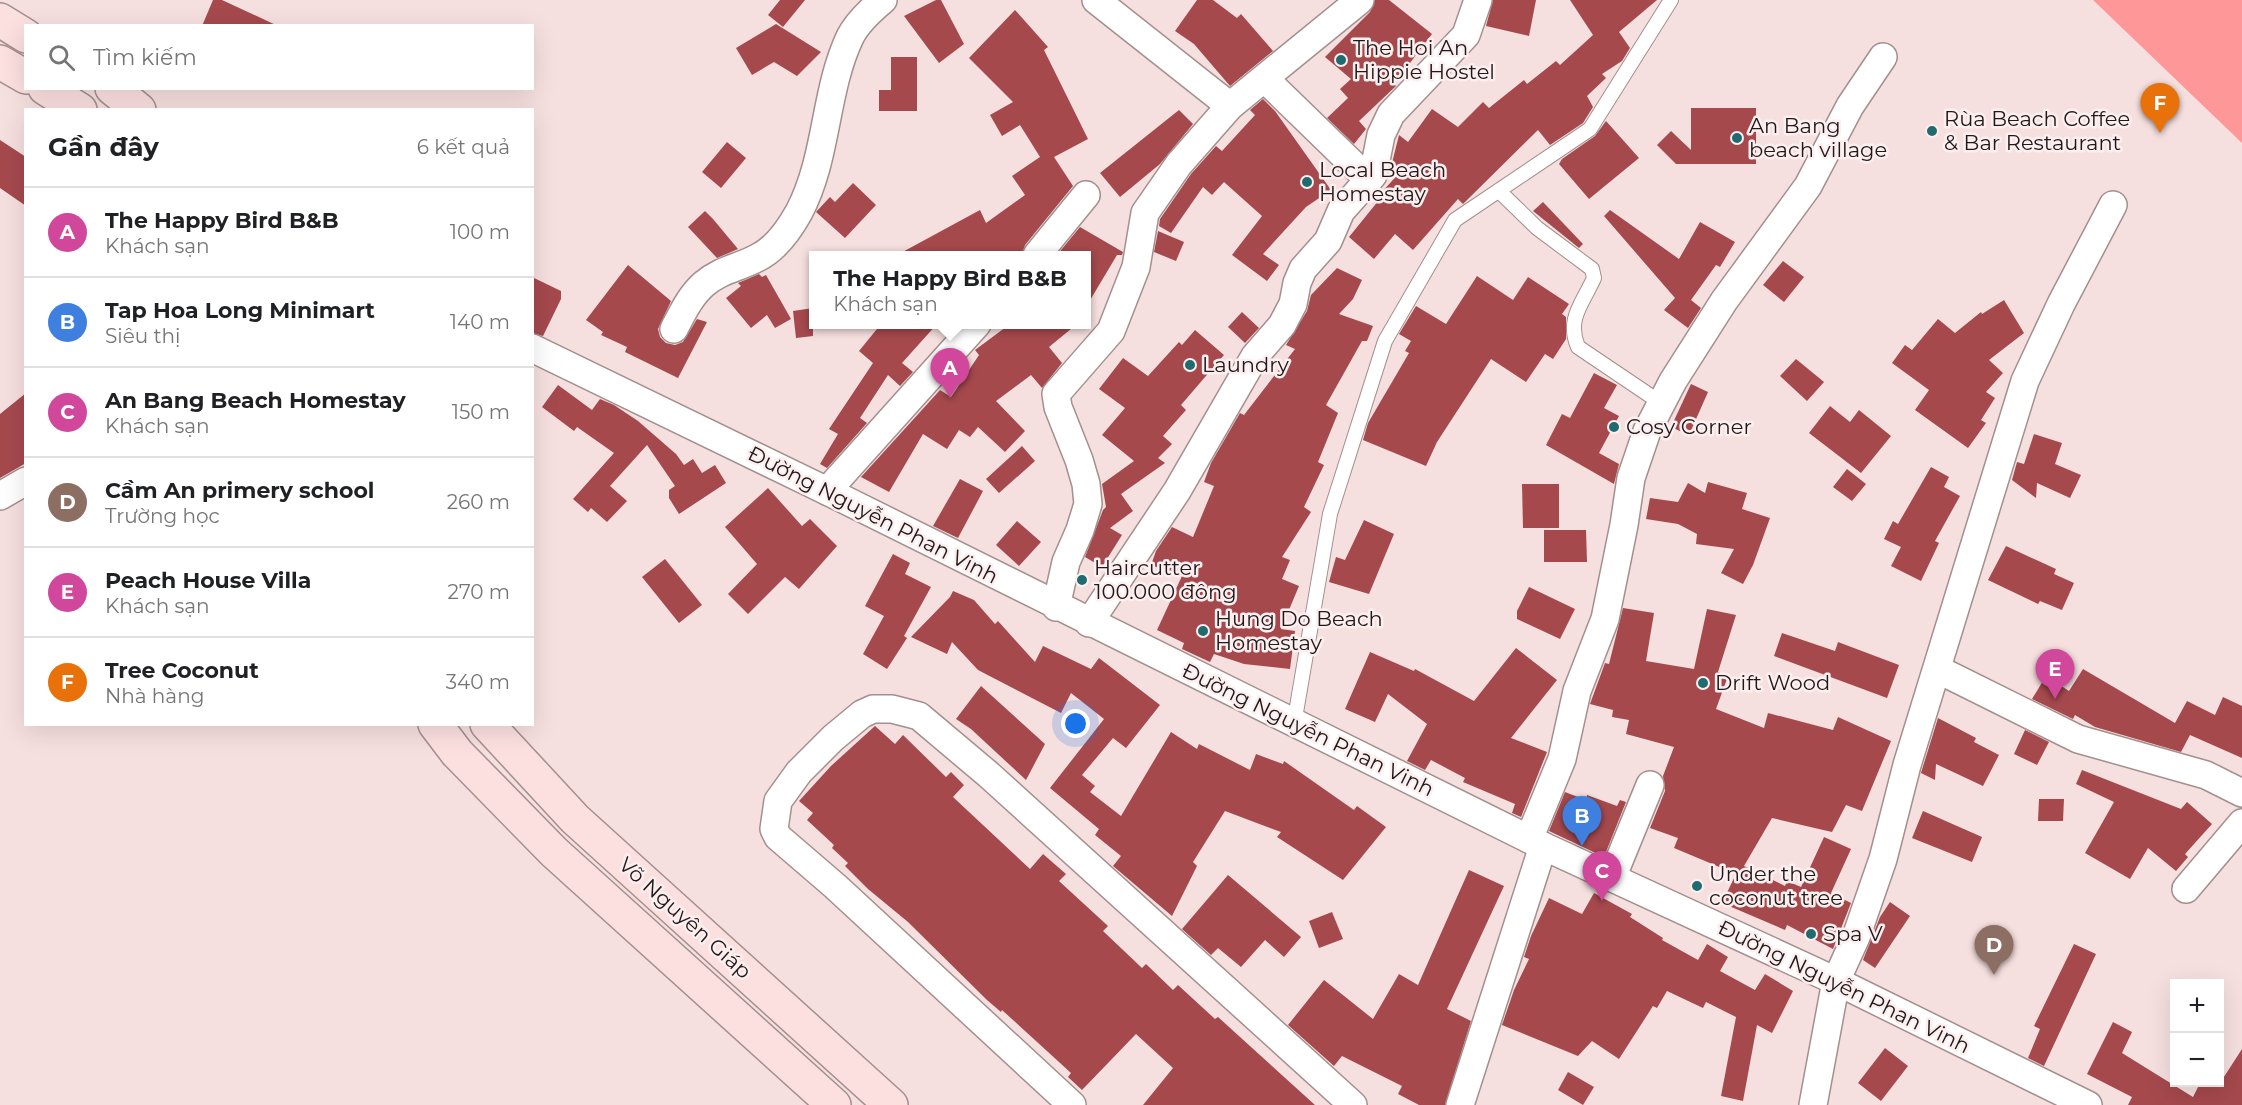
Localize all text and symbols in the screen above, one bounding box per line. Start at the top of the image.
search box [24,24,534,90]
place label: The Hoi An Hippie Hostel [1353,35,1495,84]
icon: search [45,41,78,74]
text: Tìm kiếm [93,44,197,71]
marker: The Hoi An Hippie Hostel [1334,53,1348,67]
pin: F [2140,84,2180,133]
place label: Rùa Beach Coffee & Bar Restaurant [1944,106,2130,155]
place label: An Bang beach village [1749,113,1887,162]
marker: Rùa Beach Coffee & Bar Restaurant [1925,124,1939,138]
text: Gần đây [48,131,159,163]
marker: An Bang beach village [1730,131,1744,145]
text: 6 kết quả [417,135,510,159]
place label: Local Beach Homestay [1319,157,1446,206]
marker: Local Beach Homestay [1300,175,1314,189]
text: The Happy Bird B&B [105,207,339,234]
text: A [60,220,75,244]
text: 100 m [450,220,510,244]
text: Khách sạn [105,234,210,258]
popup [809,251,1091,329]
text: The Happy Bird B&B [833,265,1067,292]
text: Khách sạn [833,292,938,316]
text: Tap Hoa Long Minimart [105,297,375,324]
text: B [60,310,75,334]
text: 140 m [450,310,510,334]
text: Siêu thị [105,324,180,348]
pin: A [930,348,970,398]
place label: Laundry [1202,352,1290,377]
marker: Laundry [1183,358,1197,372]
text: An Bang Beach Homestay [105,387,406,414]
text: C [60,400,75,424]
text: 150 m [452,400,510,424]
text: Khách sạn [105,414,210,438]
place label: Cosy Corner [1626,414,1752,439]
marker: Cosy Corner [1607,420,1621,434]
street label: Đường Nguyễn Phan Vinh [744,441,1002,589]
text: Cầm An primery school [105,477,374,504]
text: D [59,490,76,514]
text: 260 m [447,490,510,514]
text: Trường học [105,504,220,528]
place label: Haircutter 100.000 đông [1094,555,1237,604]
text: Peach House Villa [105,567,311,594]
marker: Haircutter 100.000 đông [1075,573,1089,587]
text: E [61,580,74,604]
text: 270 m [448,580,510,604]
text: Khách sạn [105,594,210,618]
place label: Hung Do Beach Homestay [1215,606,1383,655]
marker: Hung Do Beach Homestay [1196,624,1210,638]
pin: E [2036,650,2074,699]
text: Tree Coconut [105,657,259,684]
street label: Đường Nguyễn Phan Vinh [1178,658,1438,802]
text: F [61,670,74,694]
text: 340 m [446,670,510,694]
place label: Drift Wood [1715,670,1830,695]
marker: Drift Wood [1696,676,1710,690]
text: Nhà hàng [105,684,204,708]
your location [1061,709,1090,738]
pin: B [1562,796,1602,846]
street label: Võ Nguyên Giáp [614,852,757,984]
pin: C [1582,852,1622,901]
place label: Under the coconut tree [1709,861,1843,910]
marker: Under the coconut tree [1690,879,1704,893]
street label: Đường Nguyễn Phan Vinh [1714,915,1974,1059]
place label: Spa V [1823,921,1883,946]
pin: D [1974,926,2014,975]
marker: Spa V [1804,927,1818,941]
map controls [2170,979,2224,1087]
button: + [2170,979,2224,1033]
button: − [2170,1033,2224,1087]

